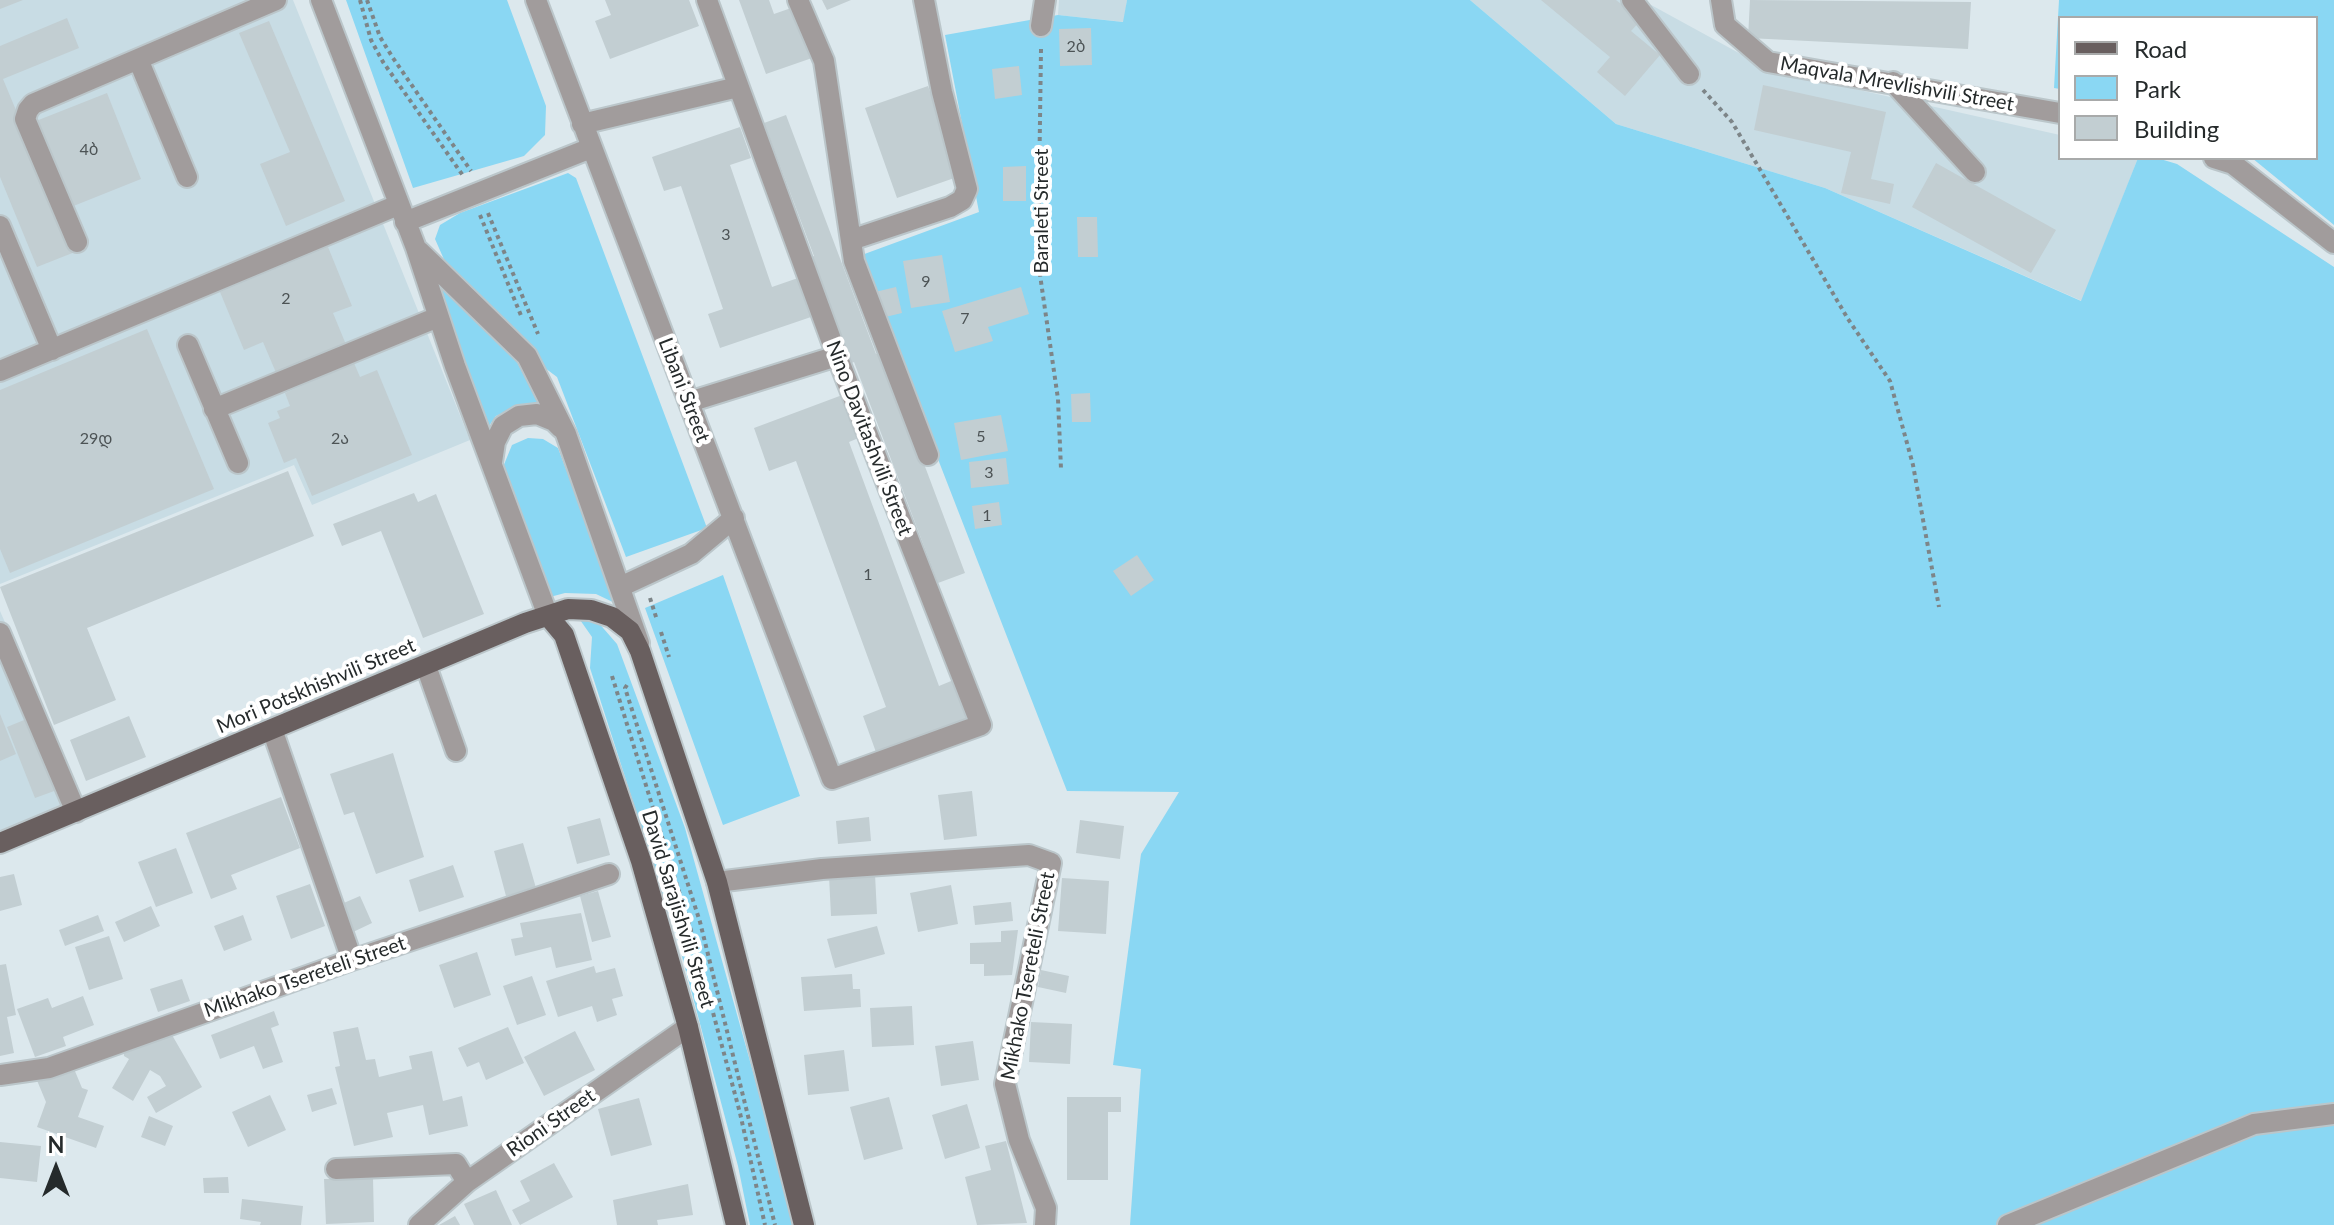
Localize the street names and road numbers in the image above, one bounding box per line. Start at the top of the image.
street label: Maqvala Mrevlishvili Street [1778,52,2016,116]
street label: Baraleti Street [1030,148,1054,274]
street label: Libani Street [653,334,715,446]
street label: Nino Davitashvili Street [821,337,917,539]
street label: Mori Potskhishvili Street [213,633,419,739]
street label: David Sarajishvili Street [636,807,720,1011]
street label: Mikhako Tsereteli Street [996,870,1060,1082]
street label: Mikhako Tsereteli Street [201,931,409,1023]
street label: Rioni Street [502,1084,600,1162]

